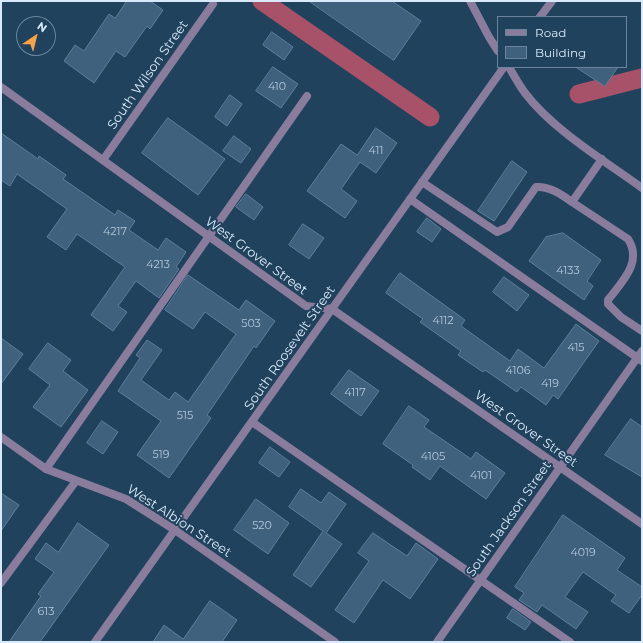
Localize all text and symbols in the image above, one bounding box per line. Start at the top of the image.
north arrow [16,16,56,56]
legend [497,16,627,68]
street label: South Wilson Street [104,17,192,133]
text: N [35,19,50,35]
text: Road [535,25,566,40]
text: Building [535,45,586,60]
house number: 410 [268,80,286,94]
house number: 411 [369,144,383,158]
street label: West Grover Street [202,214,310,298]
house number: 4217 [103,225,127,239]
house number: 4213 [146,258,170,272]
house number: 4133 [556,264,580,278]
street label: South Roosevelt Street [241,283,339,413]
house number: 4112 [432,314,454,328]
house number: 503 [241,317,261,331]
house number: 415 [567,341,585,355]
house number: 4106 [506,364,530,378]
house number: 419 [541,377,559,391]
house number: 4117 [344,386,366,400]
street label: West Grover Street [471,388,581,470]
house number: 515 [177,409,193,423]
house number: 519 [153,448,169,462]
house number: 4105 [421,450,445,464]
street label: South Jackson Street [463,458,555,580]
house number: 4101 [470,469,492,483]
street label: West Albion Street [124,481,234,561]
house number: 520 [252,519,272,533]
house number: 4019 [570,546,596,560]
house number: 613 [38,605,54,619]

